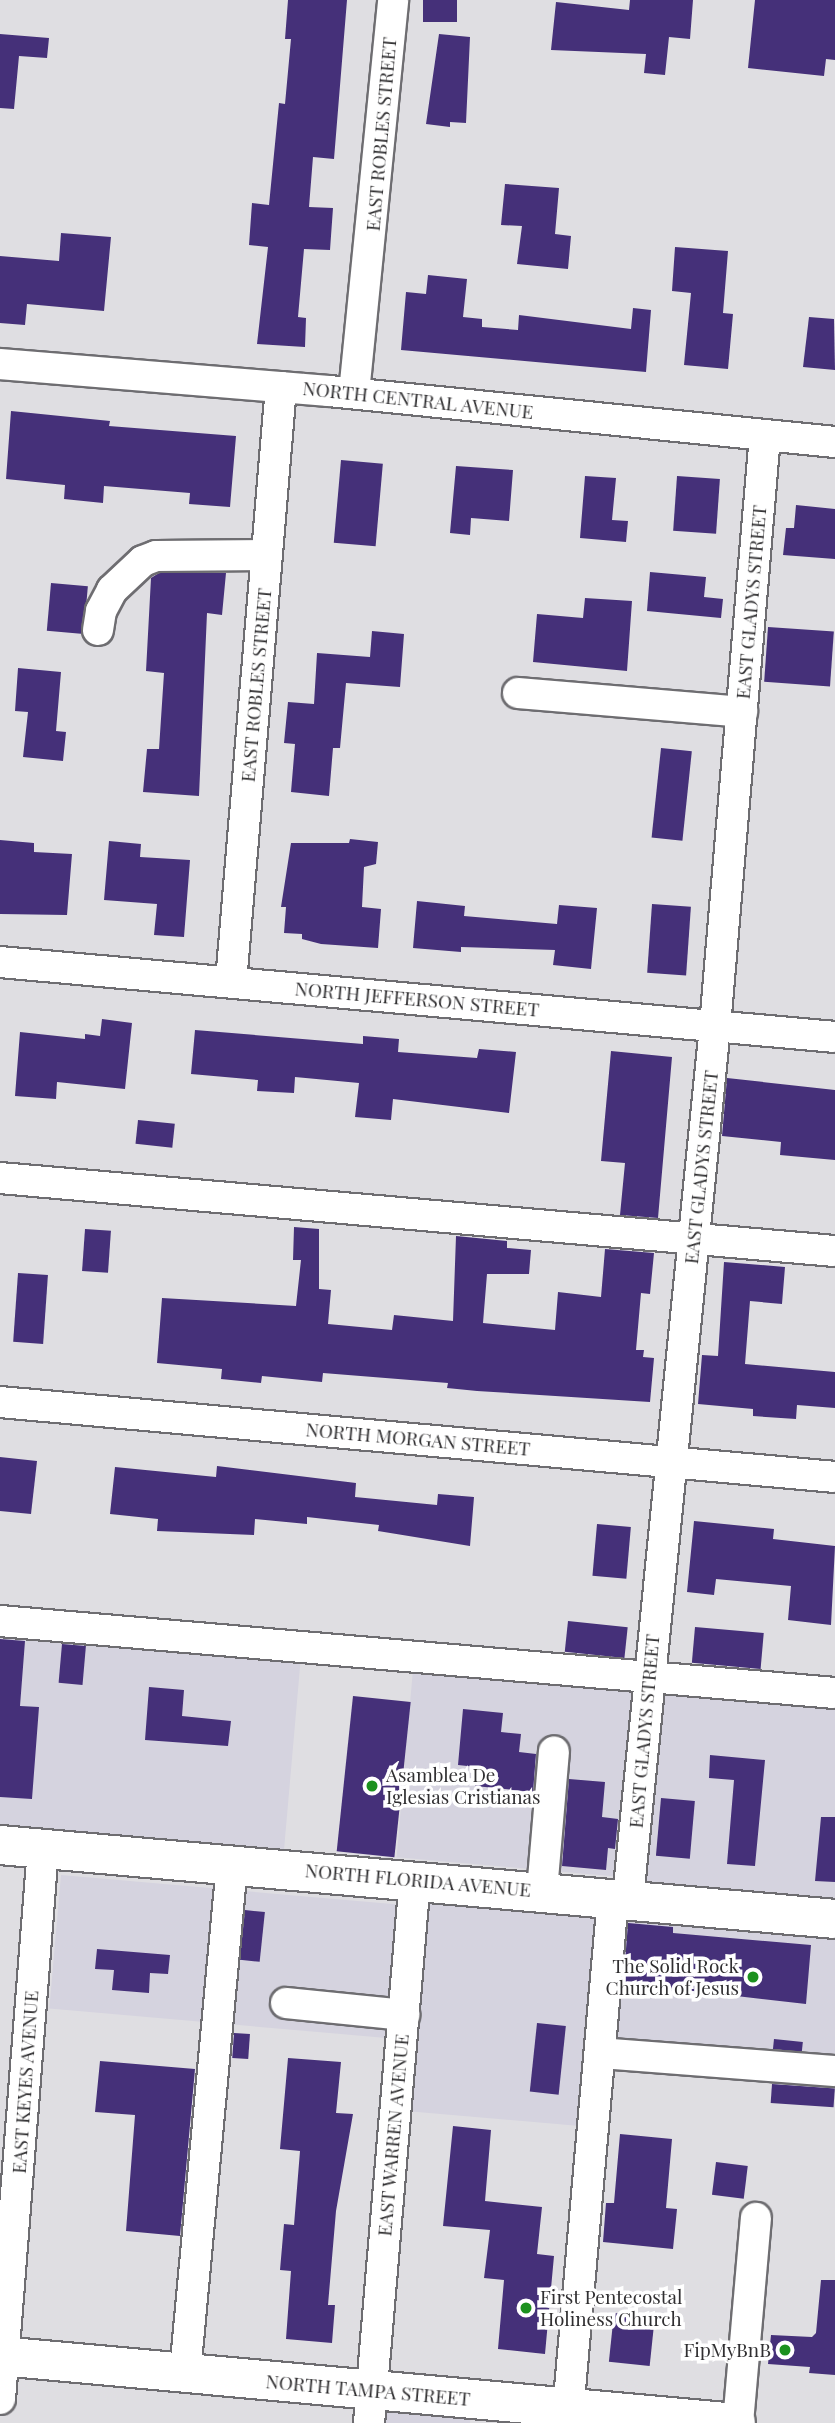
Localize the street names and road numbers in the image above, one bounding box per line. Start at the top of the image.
street label: EAST ROBLES STREET [361,36,401,232]
street label: NORTH CENTRAL AVENUE [301,377,535,423]
street label: EAST GLADYS STREET [731,504,771,700]
street label: EAST ROBLES STREET [236,587,276,783]
street label: NORTH JEFFERSON STREET [294,977,540,1021]
street label: EAST GLADYS STREET [679,1069,723,1265]
street label: NORTH MORGAN STREET [305,1418,531,1460]
street label: EAST GLADYS STREET [624,1633,664,1829]
street label: NORTH FLORIDA AVENUE [304,1859,532,1901]
street label: EAST KEYES AVENUE [7,1989,43,2175]
street label: EAST WARREN AVENUE [373,2032,413,2238]
street label: NORTH TAMPA STREET [265,2370,471,2410]

